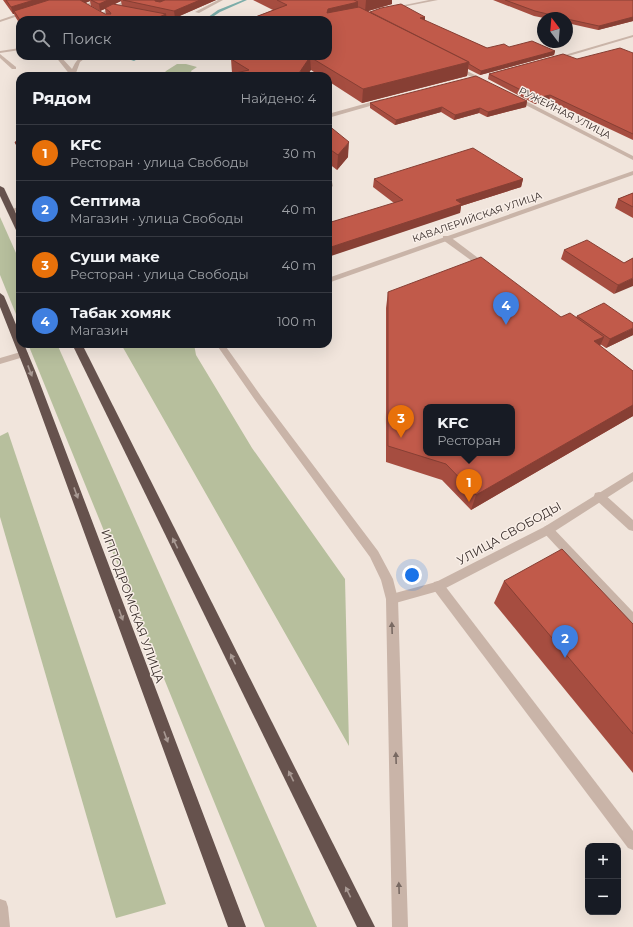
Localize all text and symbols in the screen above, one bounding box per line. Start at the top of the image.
north arrow [537,12,573,48]
search box [16,16,332,60]
icon: search [30,27,52,49]
text: Поиск [62,29,111,48]
street label: РУЖЕЙНАЯ УЛИЦА [517,84,614,142]
text: Рядом [32,88,91,108]
text: Найдено: 4 [241,90,316,106]
text: KFC [70,135,101,154]
text: 1 [42,145,48,161]
text: 30 m [283,145,316,161]
text: Ресторан · улица Свободы [70,154,249,170]
street label: КАВАЛЕРИЙСКАЯ УЛИЦА [410,188,544,245]
text: Септима [70,191,141,210]
text: 2 [41,201,49,217]
text: 40 m [282,201,316,217]
text: Магазин · улица Свободы [70,210,244,226]
text: Суши маке [70,247,160,266]
text: 3 [41,257,49,273]
text: 40 m [282,257,316,273]
text: Ресторан · улица Свободы [70,266,249,282]
pin: 4 [493,292,519,325]
text: Табак хомяк [70,303,171,322]
text: 4 [41,313,49,329]
text: 100 m [277,313,316,329]
text: Магазин [70,322,129,338]
one-way arrow [28,366,34,378]
popup [423,404,515,456]
pin: 3 [388,405,414,438]
text: KFC [437,413,469,432]
text: Ресторан [437,432,501,448]
pin: 1 [456,469,482,502]
one-way arrow [73,487,79,499]
street label: УЛИЦА СВОБОДЫ [454,498,564,568]
street label: ИППОДРОМСКАЯ УЛИЦА [98,527,168,685]
one-way arrow [172,537,178,548]
your location [402,565,422,585]
one-way arrow [119,609,125,621]
one-way arrow [389,622,396,634]
pin: 2 [552,625,578,658]
one-way arrow [230,653,236,665]
one-way arrow [164,731,170,743]
one-way arrow [393,751,399,764]
one-way arrow [287,770,294,781]
map controls [585,843,621,915]
button: + [585,843,621,879]
button: − [585,879,621,915]
one-way arrow [396,882,403,894]
one-way arrow [345,886,351,898]

